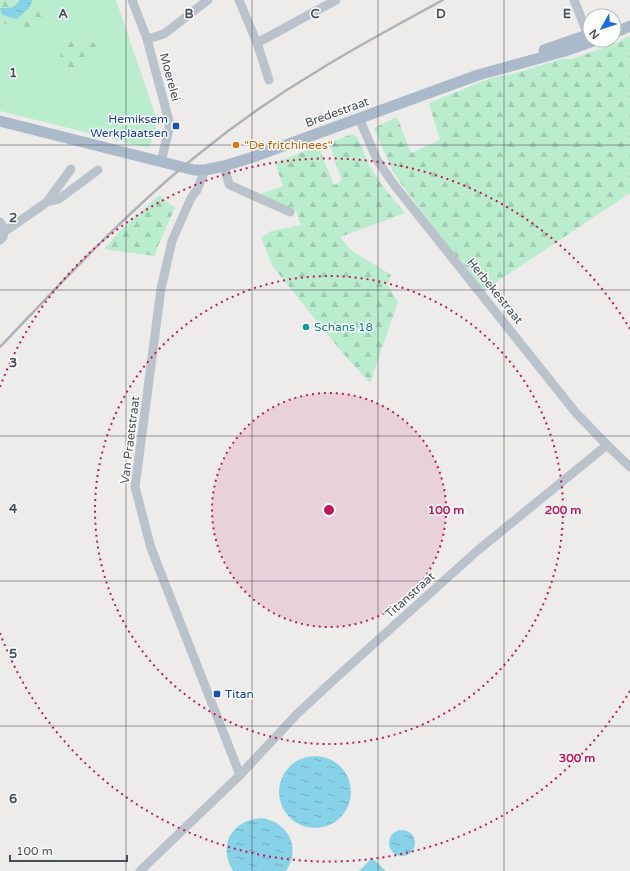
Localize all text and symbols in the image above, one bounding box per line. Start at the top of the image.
text: A [58,6,68,22]
text: B [184,6,194,22]
text: C [310,6,320,22]
text: D [436,6,446,22]
text: E [563,6,571,22]
north arrow [582,8,622,48]
text: N [587,26,602,42]
street label: Moerelei [157,51,183,103]
text: 1 [9,65,17,81]
street label: Bredestraat [303,94,371,130]
place label: Hemiksem Werkplaatsen [90,112,168,140]
marker: Hemiksem Werkplaatsen [171,121,181,131]
place label: "De fritchinees" [244,138,333,152]
marker: "De fritchinees" [231,140,241,150]
text: 2 [9,210,17,226]
street label: Herbekestraat [464,255,526,327]
place label: Schans 18 [314,320,373,334]
marker: Schans 18 [301,322,311,332]
text: 3 [9,355,17,371]
street label: Van Praetstraat [118,395,142,485]
text: 4 [9,501,18,517]
centre of rings [322,503,336,517]
text: 100 m [428,503,464,517]
text: 200 m [545,503,581,517]
street label: Titanstraat [382,569,438,621]
text: 5 [9,646,17,662]
place label: Titan [225,687,254,701]
marker: Titan [212,689,222,699]
text: 300 m [559,751,595,765]
text: 6 [9,791,17,807]
scale bar [10,837,127,863]
text: 100 m [16,844,53,858]

